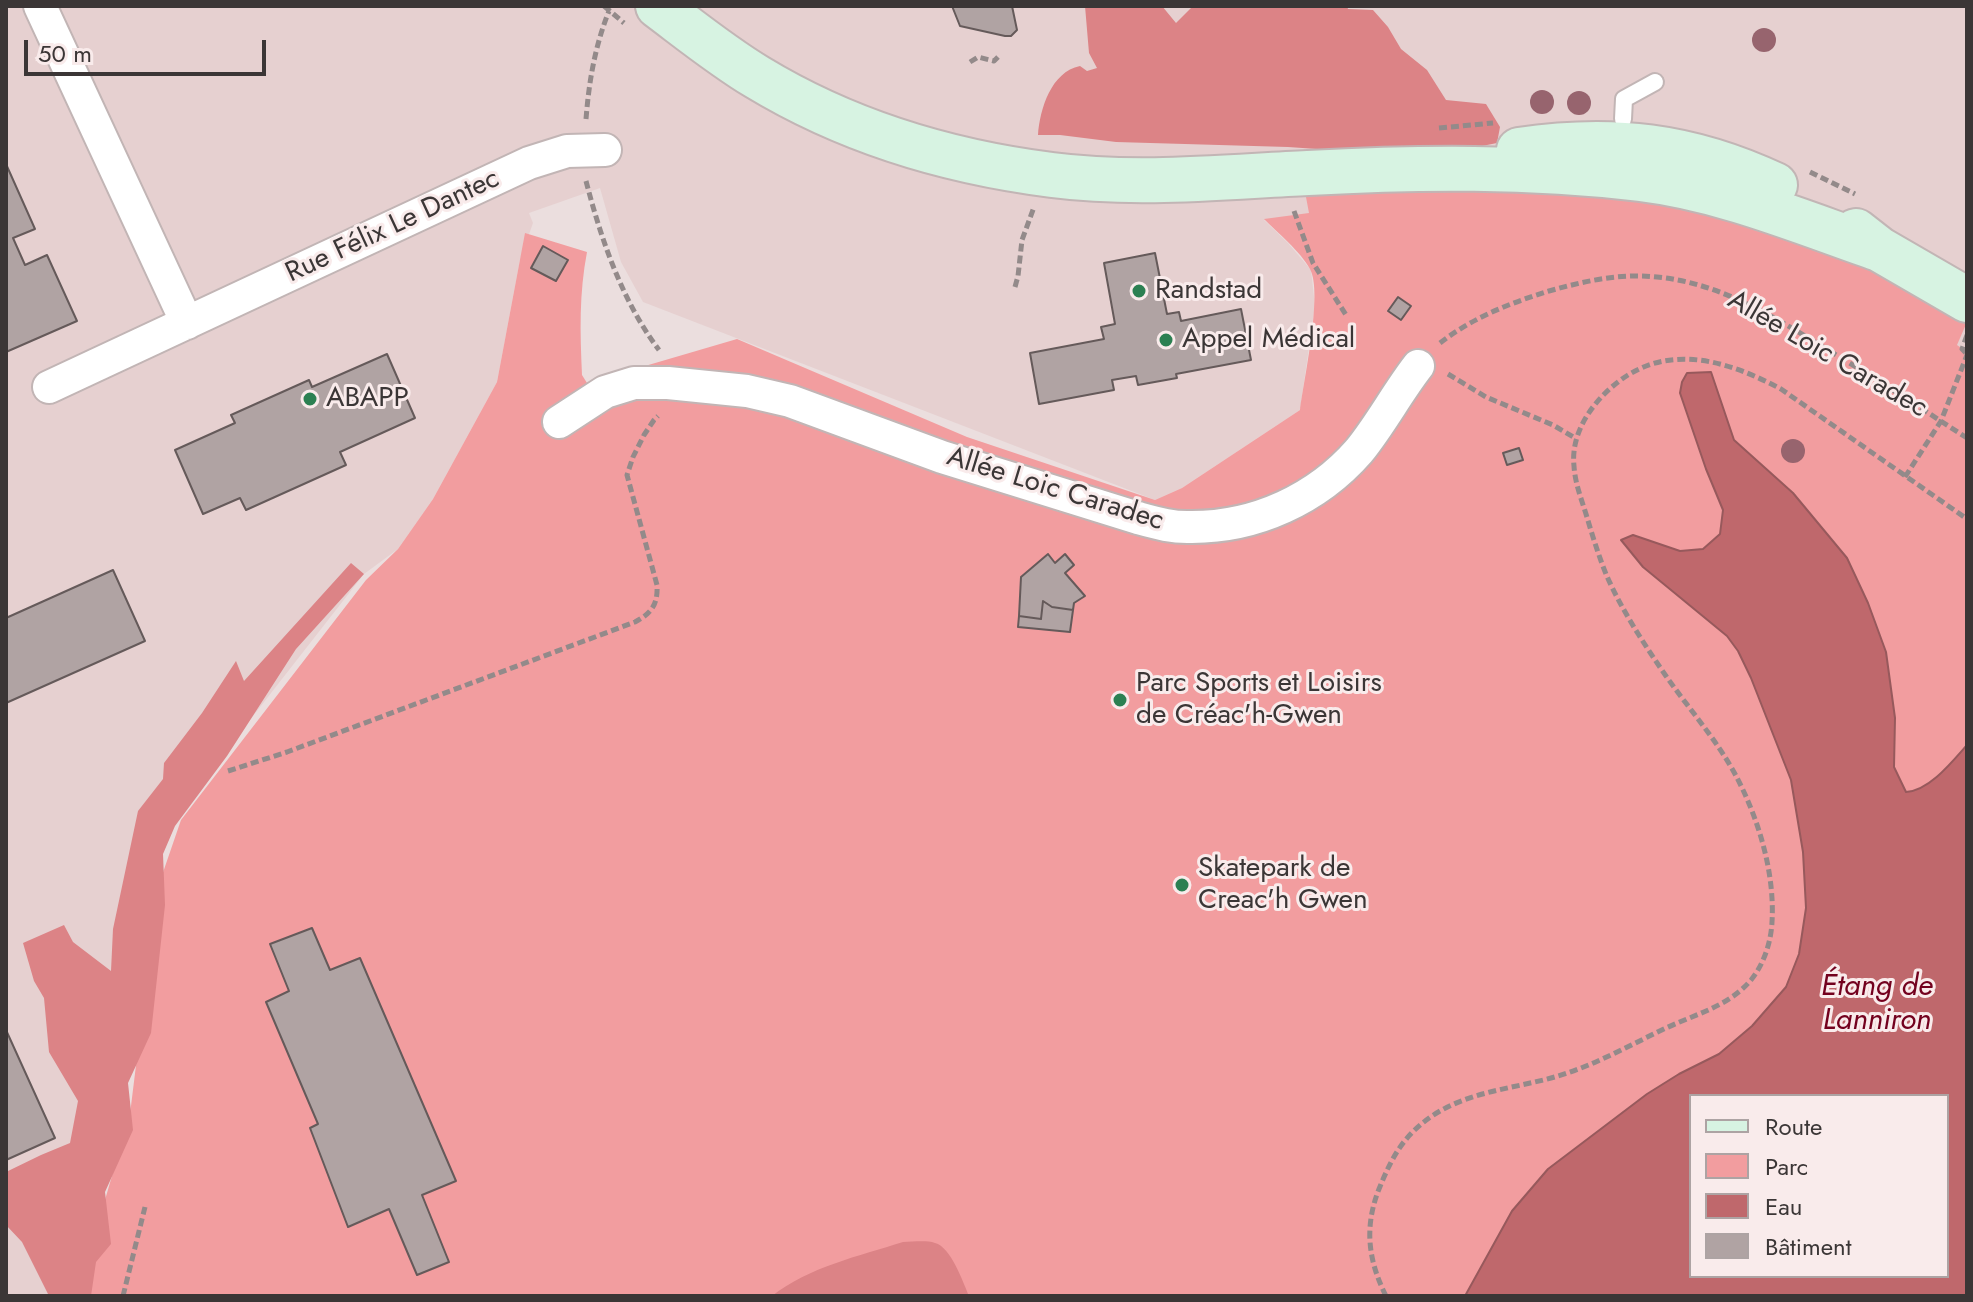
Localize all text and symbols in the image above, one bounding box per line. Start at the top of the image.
scale bar [28,24,270,74]
text: 50 m [38,36,92,71]
street label: Rue Félix Le Dantec [281,163,505,291]
place label: Randstad [1155,274,1262,308]
marker: Randstad [1130,282,1148,300]
street label: Allée Loic Caradec [1721,284,1933,426]
place label: Appel Médical [1182,323,1355,357]
marker: Appel Médical [1157,331,1175,349]
place label: ABAPP [326,382,409,416]
marker: ABAPP [301,390,319,408]
street label: Allée Loic Caradec [942,441,1168,539]
place label: Parc Sports et Loisirs de Créac'h-Gwen [1136,667,1382,733]
marker: Parc Sports et Loisirs de Créac'h-Gwen [1111,691,1129,709]
place label: Skatepark de Creac'h Gwen [1198,852,1368,918]
marker: Skatepark de Creac'h Gwen [1173,876,1191,894]
water label: Étang de Lanniron [1821,970,1933,1040]
legend [1689,1094,1949,1278]
text: Route [1765,1109,1822,1144]
text: Parc [1765,1149,1808,1184]
text: Eau [1765,1189,1802,1224]
text: Bâtiment [1765,1229,1851,1264]

